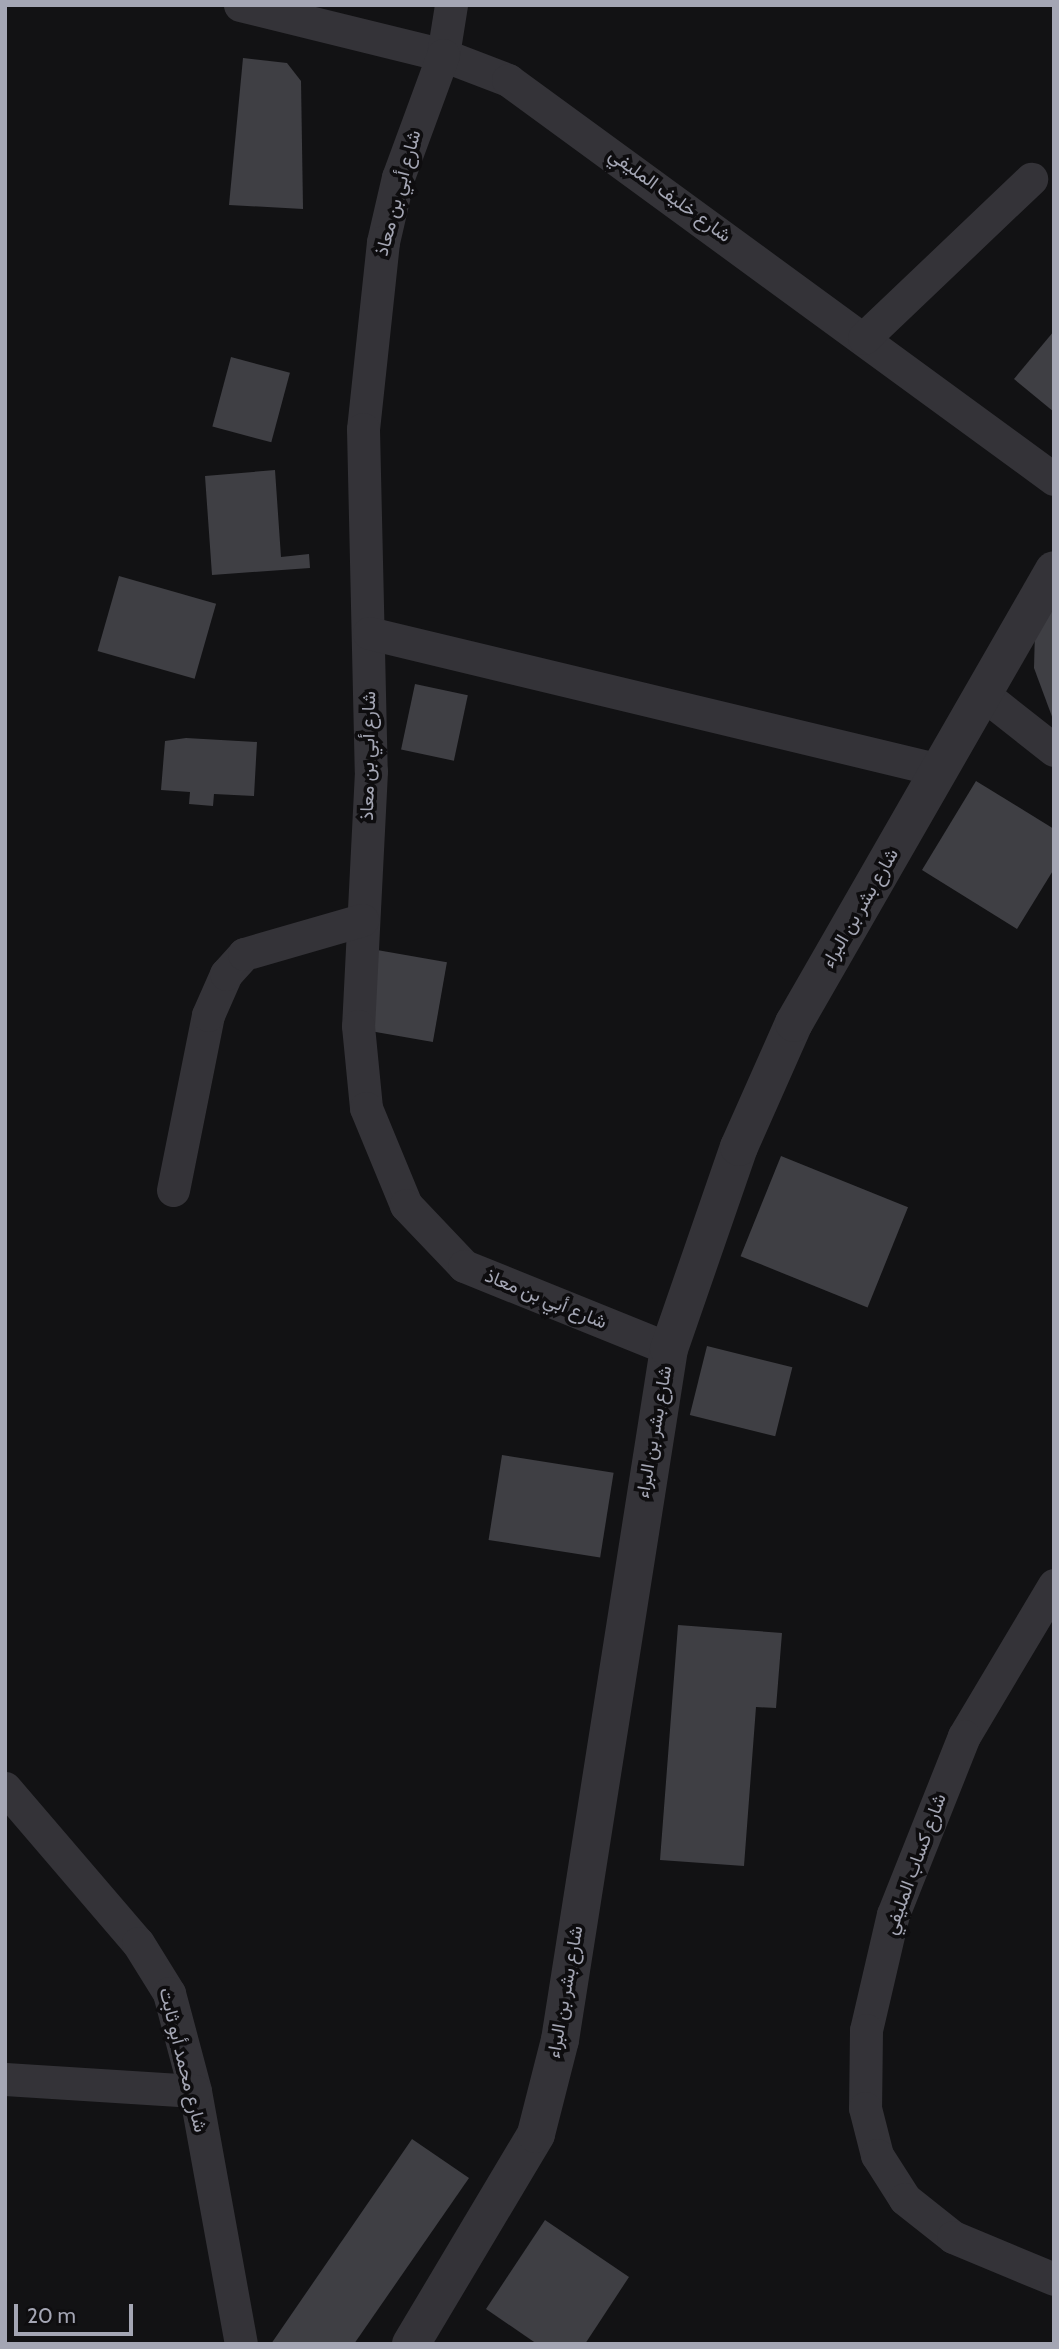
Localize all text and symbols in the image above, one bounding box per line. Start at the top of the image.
street label: شارع أبي بن معاذ [370,127,426,259]
street label: شارع خليف المليفي [604,143,736,247]
street label: شارع أبي بن معاذ [355,691,381,821]
street label: شارع بشر بن البراء [817,844,903,972]
street label: شارع أبي بن معاذ [482,1264,610,1334]
street label: شارع بشر بن البراء [631,1364,677,1500]
street label: شارع كساب المليفي [879,1790,951,1938]
street label: شارع بشر بن البراء [542,1924,588,2060]
street label: شارع محمد أبو ثابت [154,1985,212,2135]
scale bar [18,2290,136,2334]
text: 20 m [27,2303,76,2328]

